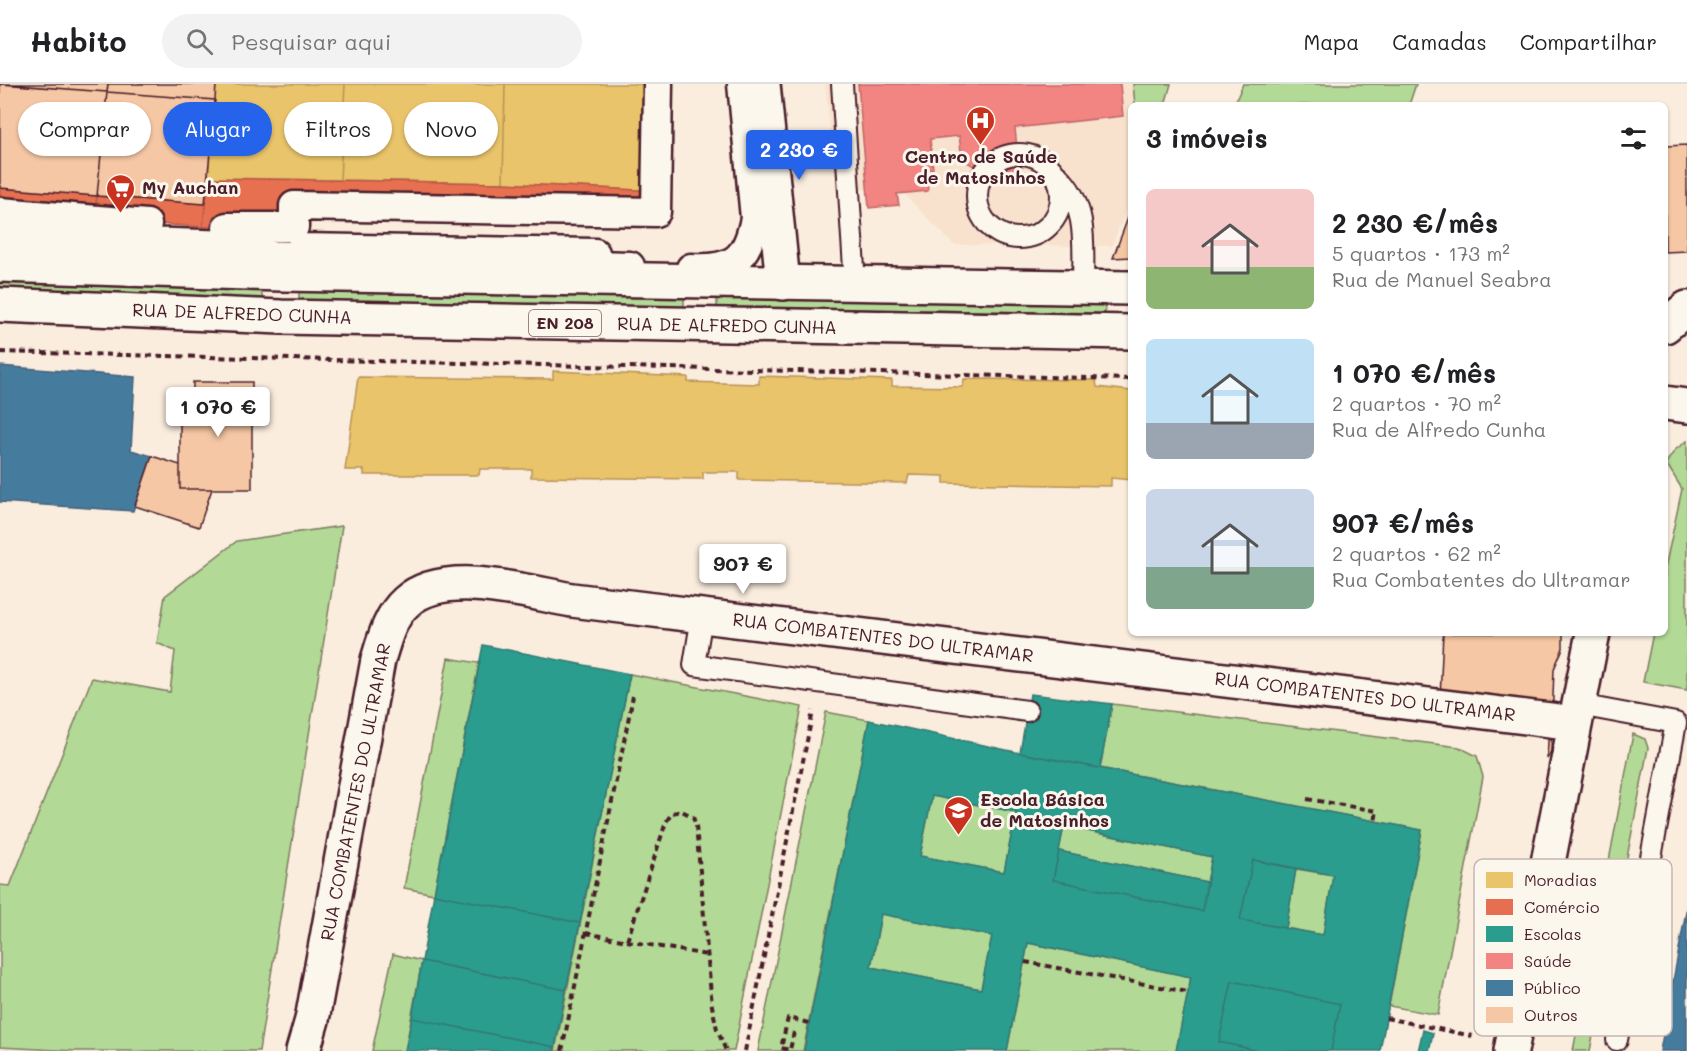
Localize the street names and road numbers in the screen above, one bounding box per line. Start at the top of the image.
street label: RUA DE ALFREDO CUNHA [132,297,352,329]
road number: EN 208 [529,310,601,336]
street label: RUA DE ALFREDO CUNHA [617,311,837,339]
street label: RUA COMBATENTES DO ULTRAMAR [731,607,1035,667]
street label: RUA COMBATENTES DO ULTRAMAR [314,641,396,943]
street label: RUA COMBATENTES DO ULTRAMAR [1213,666,1517,726]

